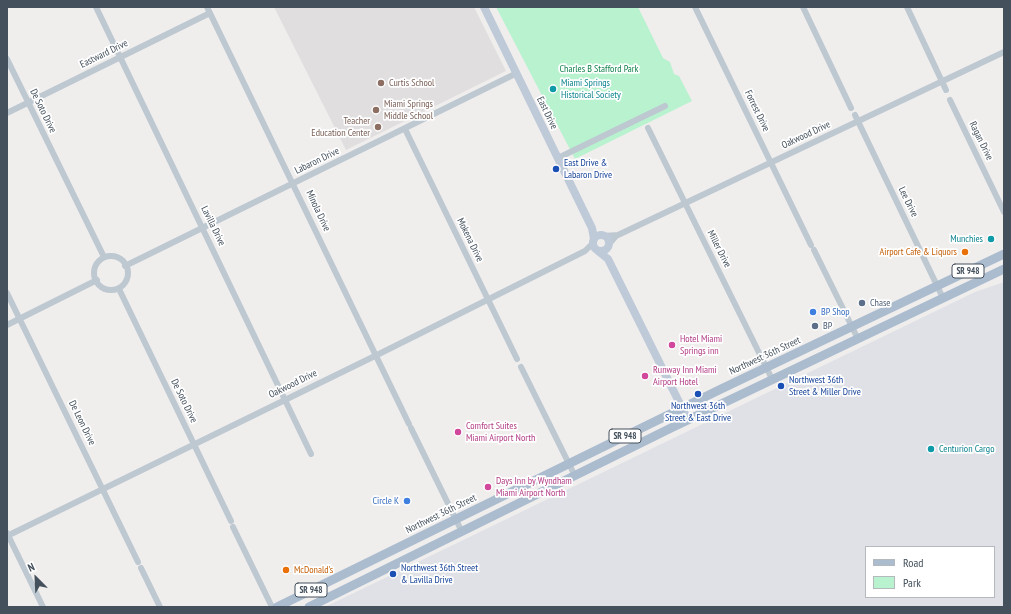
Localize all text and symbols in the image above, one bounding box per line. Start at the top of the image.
street label: Eastward Drive [78,37,130,71]
park label: Charles B Stafford Park [560,63,638,75]
place label: Curtis School [389,77,434,89]
place label: Miami Springs Historical Society [561,77,621,100]
marker: Curtis School [376,78,386,88]
marker: Miami Springs Historical Society [548,84,558,94]
street label: De Soto Drive [27,87,59,135]
street label: Forrest Drive [742,88,772,134]
street label: East Drive [534,95,560,131]
place label: Miami Springs Middle School [384,98,433,122]
marker: Miami Springs Middle School [371,105,381,115]
place label: Teacher Education Center [311,115,370,138]
street label: Oakwood Drive [780,118,832,152]
street label: Ragan Drive [966,120,996,162]
marker: Teacher Education Center [373,122,383,132]
street label: Labaron Drive [293,145,341,177]
place label: East Drive & Labaron Drive [564,157,612,180]
marker: East Drive & Labaron Drive [551,164,561,174]
street label: Lee Drive [896,185,920,219]
street label: Minola Drive [303,189,333,233]
street label: Lavilla Drive [198,204,228,248]
street label: Mokena Drive [454,216,486,264]
street label: Miller Drive [704,228,734,270]
place label: Munchies [950,233,983,245]
marker: Munchies [986,234,996,244]
place label: Airport Cafe & Liquors [880,246,957,258]
marker: Airport Cafe & Liquors [960,247,970,257]
road number: SR 948 [952,264,984,278]
place label: Chase [870,297,890,309]
marker: Chase [857,298,867,308]
place label: BP Shop [821,306,850,318]
marker: BP Shop [808,307,818,317]
place label: BP [823,320,832,332]
marker: BP [810,321,820,331]
place label: Hotel Miami Springs inn [680,333,722,356]
street label: Northwest 36th Street [728,334,802,378]
marker: Hotel Miami Springs inn [667,340,677,350]
place label: Runway Inn Miami Airport Hotel [653,364,717,388]
street label: Oakwood Drive [267,367,319,401]
marker: Runway Inn Miami Airport Hotel [640,371,650,381]
place label: Northwest 36th Street & Miller Drive [789,374,861,398]
street label: De Soto Drive [168,377,200,425]
marker: Northwest 36th Street & Miller Drive [776,381,786,391]
marker: Northwest 36th Street & East Drive [693,389,703,399]
street label: De Leon Drive [66,399,98,447]
place label: Northwest 36th Street & East Drive [665,400,731,424]
place label: Comfort Suites Miami Airport North [466,420,535,444]
marker: Comfort Suites Miami Airport North [453,427,463,437]
road number: SR 948 [609,429,641,443]
place label: Centurion Cargo [939,443,994,455]
marker: Centurion Cargo [926,444,936,454]
place label: Days Inn by Wyndham Miami Airport North [496,475,572,498]
marker: Days Inn by Wyndham Miami Airport North [483,482,493,492]
street label: Northwest 36th Street [404,492,478,536]
place label: Circle K [372,495,399,507]
marker: Circle K [402,496,412,506]
legend [865,546,995,598]
text: Road [903,555,923,570]
north arrow [16,558,56,598]
text: N [26,559,37,575]
place label: Northwest 36th Street & Lavilla Drive [401,562,478,586]
place label: McDonald's [294,564,333,576]
marker: McDonald's [281,565,291,575]
marker: Northwest 36th Street & Lavilla Drive [388,569,398,579]
text: Park [903,575,921,590]
road number: SR 948 [295,583,327,597]

